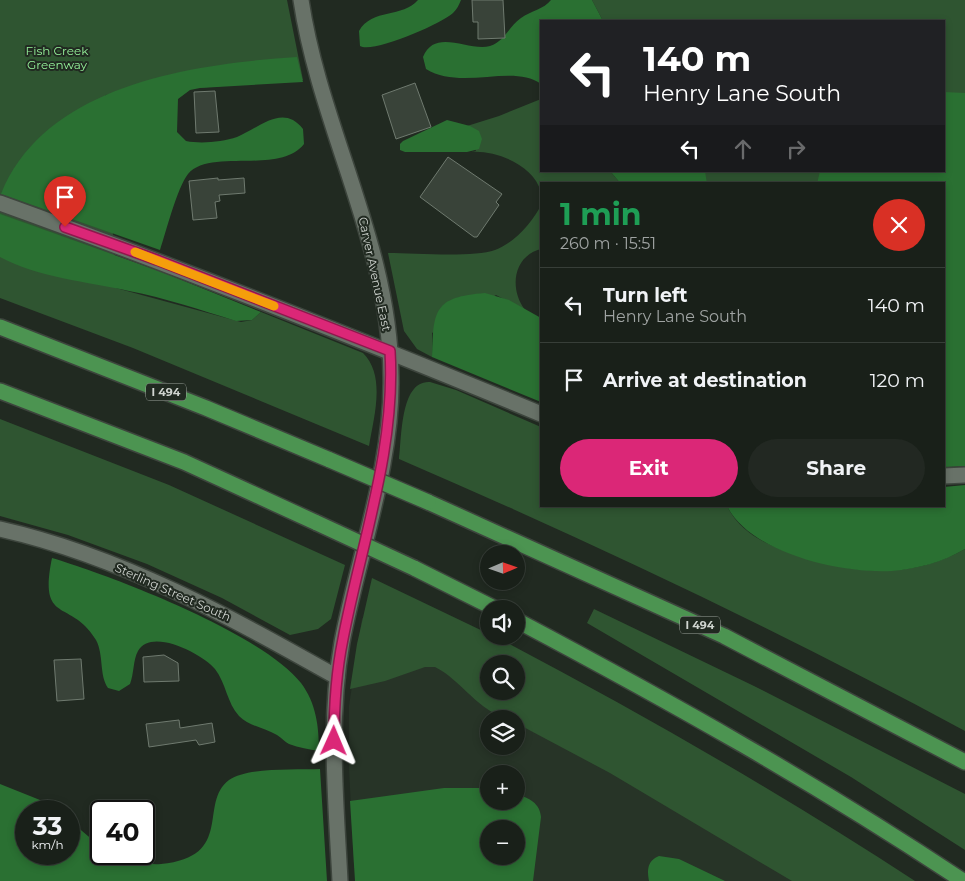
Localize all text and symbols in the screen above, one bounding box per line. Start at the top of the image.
text: 140 m [643,37,751,80]
icon: left [560,40,625,105]
park label: Fish Creek Greenway [26,43,89,72]
text: Henry Lane South [643,80,841,107]
icon: left [676,135,704,163]
icon: ahead [729,135,757,163]
icon: right [782,135,810,163]
pin [44,176,86,227]
icon: arrive [51,183,79,211]
text: 1 min [560,196,641,233]
button: close [873,199,925,251]
street label: Carver Avenue East [356,216,394,333]
text: 260 m · 15:51 [560,234,656,253]
text: Turn left [603,284,688,307]
icon: left [560,291,588,319]
text: 140 m [868,294,925,317]
text: Henry Lane South [603,307,747,326]
icon: arrive [560,366,588,394]
text: Arrive at destination [603,369,807,392]
text: 120 m [870,369,925,392]
road number: I 494 [146,384,186,401]
button: Exit [560,439,738,497]
button: Share [748,439,925,497]
north arrow [480,545,525,590]
map controls [480,545,525,865]
street label: Sterling Street South [113,560,233,624]
button: sound [480,600,525,645]
road number: I 494 [680,616,720,634]
button: search [480,655,525,700]
button: layers [480,710,525,755]
position arrow [307,714,359,766]
button: + [480,765,525,810]
speed limit sign: 40 [90,800,155,865]
text: 33 [33,811,62,841]
button: − [480,820,525,865]
text: km/h [31,837,64,852]

